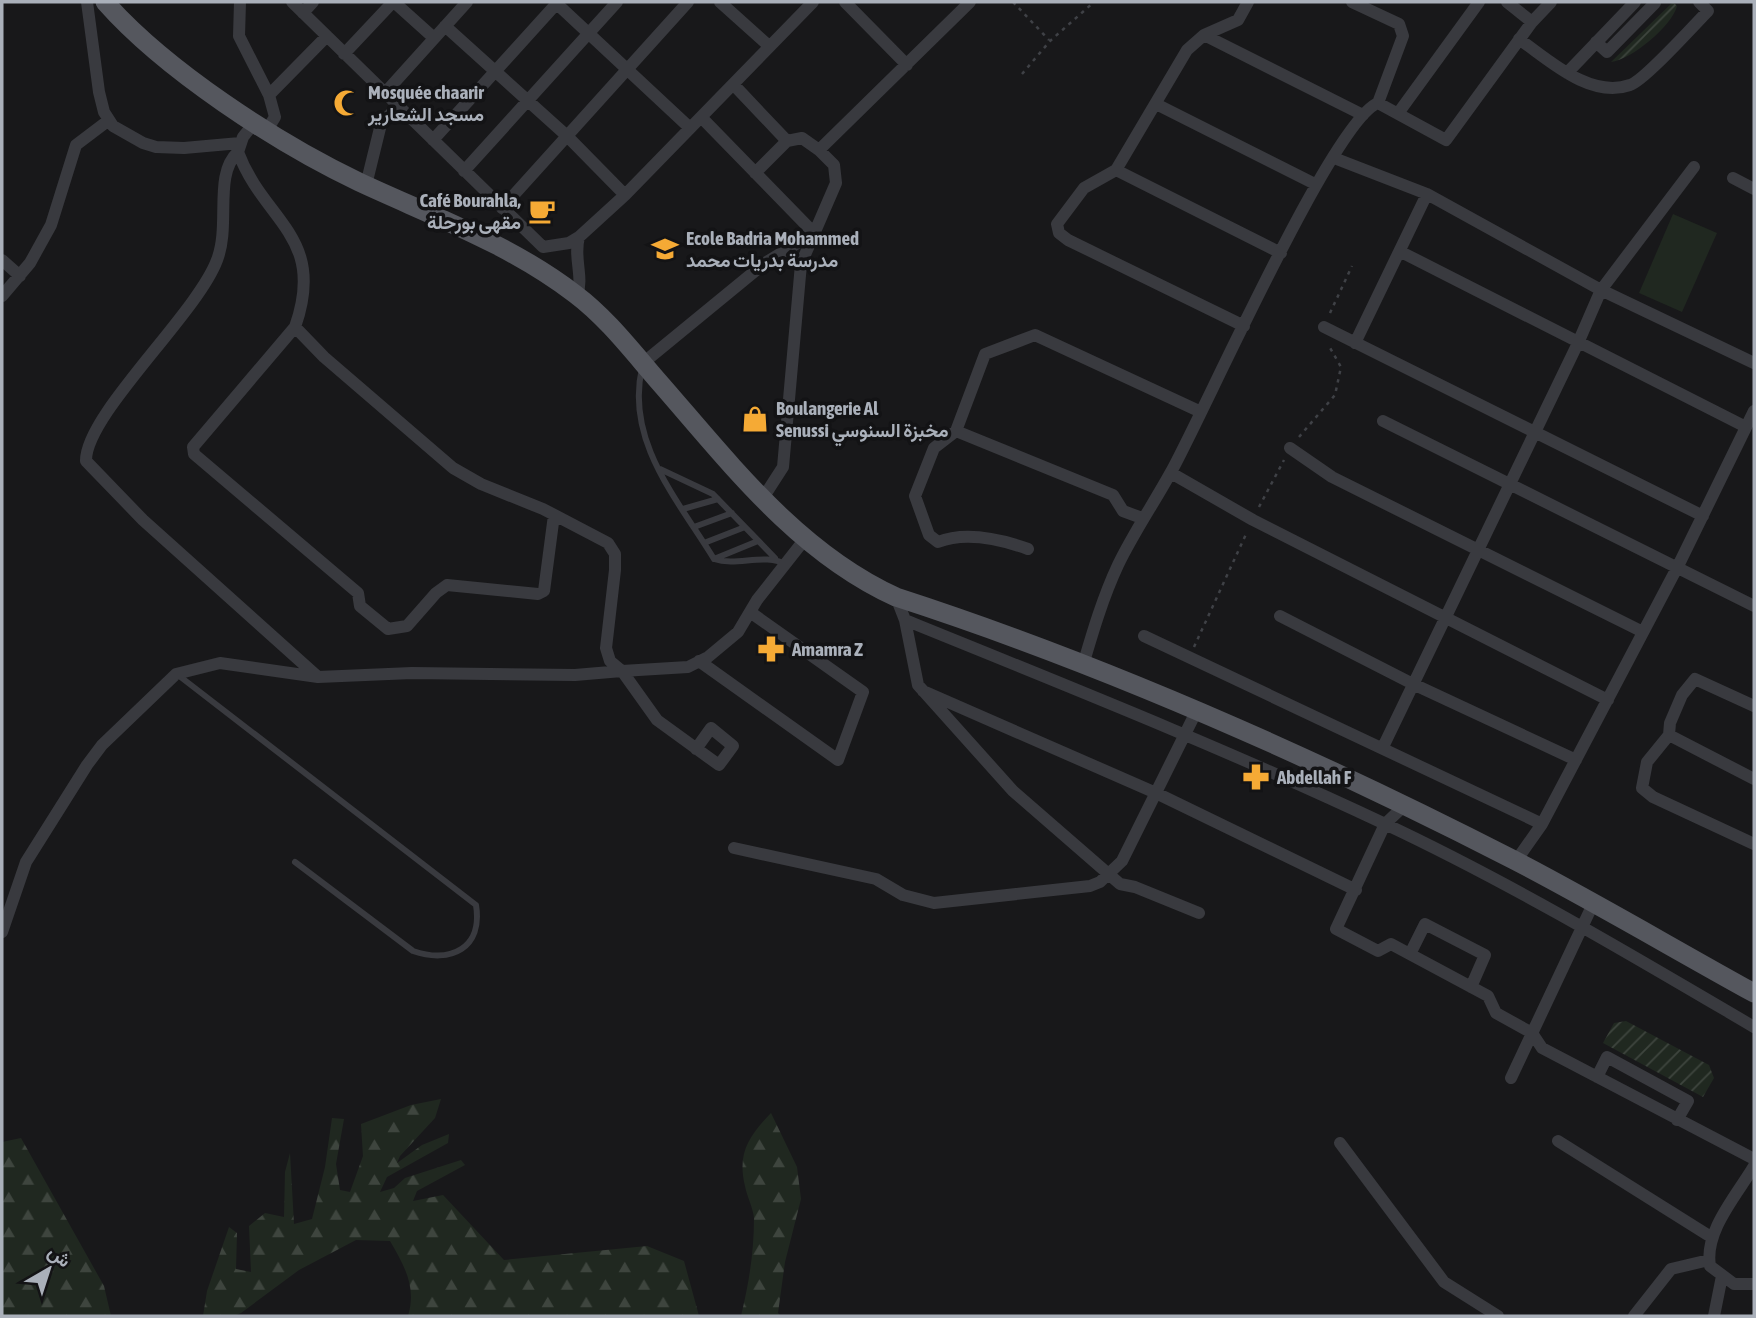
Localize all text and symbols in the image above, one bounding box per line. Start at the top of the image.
place label: Mosquée chaarir مسجد الشعارير [367,81,484,127]
mosque icon: Mosquée chaarir مسجد الشعارير [332,88,362,118]
place label: Café Bourahla, مقهى بورحلة [420,189,522,235]
cafe icon: Café Bourahla, مقهى بورحلة [527,196,557,226]
place label: Ecole Badria Mohammed مدرسة بدريات محمد [686,227,859,273]
school or university icon: Ecole Badria Mohammed مدرسة بدريات محمد [650,234,680,264]
place label: Boulangerie Al Senussi مخبزة السنوسي [776,397,948,447]
shop icon: Boulangerie Al Senussi مخبزة السنوسي [740,404,770,434]
pharmacy icon: Amamra Z [756,634,786,664]
place label: Amamra Z [791,638,863,660]
pharmacy icon: Abdellah F [1241,762,1271,792]
place label: Abdellah F [1276,766,1352,788]
north arrow [14,1234,84,1304]
text: ش [43,1240,76,1272]

